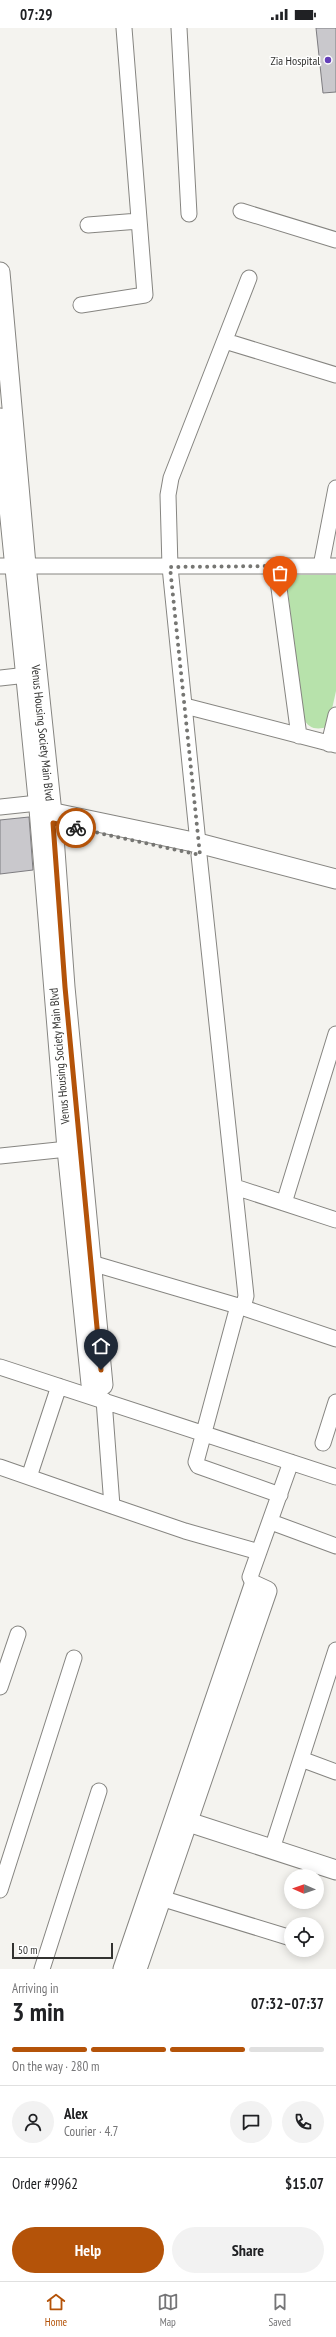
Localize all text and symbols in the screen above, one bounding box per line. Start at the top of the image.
text: 07:29 [20,5,52,24]
place label: Zia Hospital [270,53,320,68]
marker: Zia Hospital [323,55,333,65]
pin [263,556,297,597]
icon: bag [269,562,291,584]
street label: Venus Housing Society Main Blvd [29,663,58,802]
courier [56,808,96,848]
icon: bike [65,817,87,839]
street label: Venus Housing Society Main Blvd [46,987,73,1126]
pin [84,1329,118,1370]
icon: home [90,1335,112,1357]
north arrow [284,1869,324,1909]
map controls [284,1869,324,1957]
button: locate [284,1917,324,1957]
scale bar [12,1941,113,1960]
text: 50 m [18,1943,37,1957]
text: Arriving in [12,1980,59,1997]
text: 07:32–07:37 [251,1994,324,2013]
text: 3 min [12,1995,65,2028]
text: On the way · 280 m [12,2058,99,2075]
button: person [12,2101,54,2143]
button: chat [230,2101,272,2143]
button: phone [282,2101,324,2143]
text: Alex [64,2104,88,2123]
text: Courier · 4.7 [64,2123,118,2140]
text: Order #9962 [12,2174,78,2193]
text: $15.07 [285,2174,324,2193]
button: Help [12,2227,164,2273]
button: Share [172,2227,324,2273]
tab: Home [45,2291,67,2329]
tab: Map [157,2291,179,2329]
tab: Saved [268,2291,291,2329]

